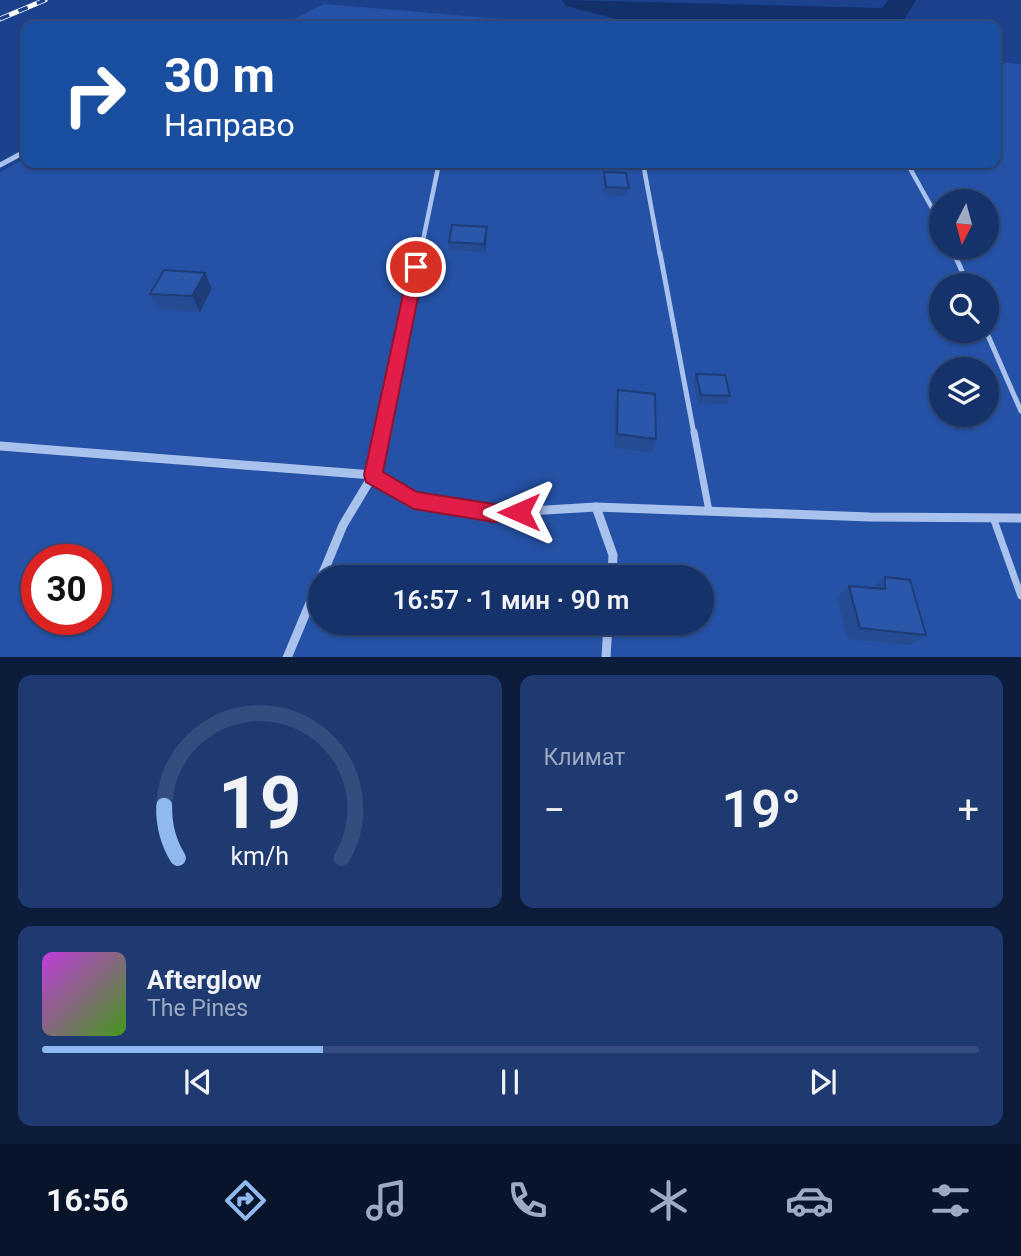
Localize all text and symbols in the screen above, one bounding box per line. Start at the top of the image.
text: 30 m [164,47,275,104]
icon: right [49,49,140,140]
text: Направо [164,106,295,144]
north arrow [929,189,999,259]
map controls [929,189,999,427]
pin [386,237,446,297]
icon: arrive [397,248,435,286]
button: search [929,273,999,343]
button: layers [929,357,999,427]
position arrow [482,475,556,549]
speed limit sign: 30 [21,544,112,635]
text: 16:57 · 1 мин · 90 m [393,585,629,615]
text: Климат [544,744,625,771]
text: 19 [218,760,302,846]
text: 19° [722,779,801,840]
text: − [544,788,565,832]
text: + [957,788,979,832]
text: km/h [230,841,289,870]
text: Afterglow [147,965,261,995]
text: The Pines [147,995,248,1022]
icon: previous [179,1063,217,1101]
icon: pause [491,1063,529,1101]
icon: next [804,1063,842,1101]
icon: directions [221,1176,270,1225]
icon: music [362,1176,411,1225]
icon: phone [503,1176,552,1225]
icon: climate [644,1176,693,1225]
icon: car [785,1176,834,1225]
icon: filters [926,1176,975,1225]
text: 16:56 [46,1181,128,1219]

